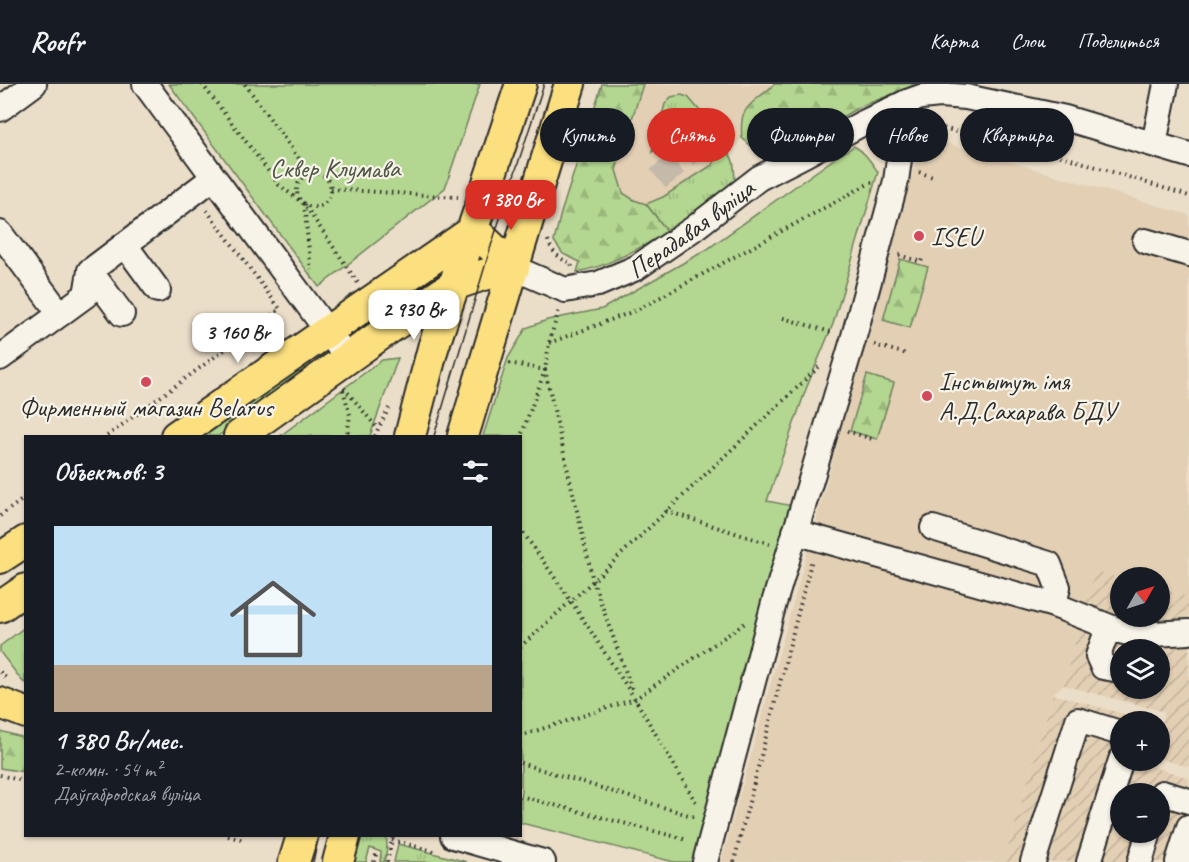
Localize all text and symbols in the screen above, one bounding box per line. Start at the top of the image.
text: Roofr [30,24,84,59]
text: Карта [930,28,978,54]
text: Слои [1011,28,1045,54]
text: Поделиться [1078,28,1159,54]
chip: Купить [540,108,635,162]
chip: Снять [647,108,735,162]
chip: Фильтры [747,108,854,162]
chip: Новое [866,108,948,162]
chip: Квартира [960,108,1074,162]
park label: Сквер Клумава [270,152,402,185]
street label: Перадавая вуліца [621,170,762,285]
pin: 1 380 Br [449,180,573,231]
text: 1 380 Br [479,187,543,212]
place label: ISEU [931,220,985,253]
marker: ISEU [912,229,926,243]
pin: 2 930 Br [352,290,476,341]
text: 2 930 Br [382,297,446,322]
pin: 3 160 Br [176,313,300,364]
text: 3 160 Br [206,320,270,345]
place label: Інстытут імя А.Д.Сахарава БДУ [939,365,1120,428]
marker: Фирменный магазин Belarus [139,375,153,389]
marker: Інстытут імя А.Д.Сахарава БДУ [920,389,934,403]
place label: Фирменный магазин Belarus [19,391,275,424]
text: Объектов: 3 [54,455,163,488]
icon: filters [459,455,492,488]
icon: home [219,565,327,673]
north arrow [1110,567,1170,627]
map controls [1110,567,1170,843]
button: layers [1110,639,1170,699]
button: + [1110,711,1170,771]
text: 1 380 Br/мес. [54,724,183,757]
text: 2-комн. · 54 m² [54,757,162,782]
text: Даўгабродская вуліца [54,782,200,807]
button: − [1110,783,1170,843]

